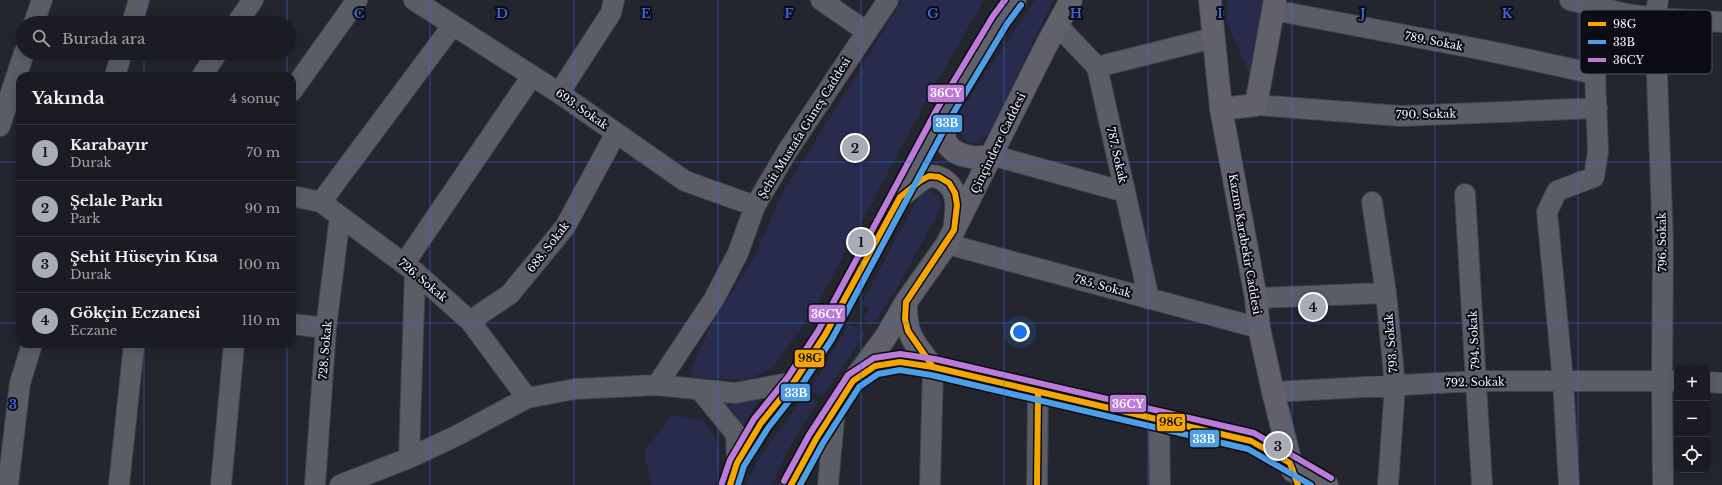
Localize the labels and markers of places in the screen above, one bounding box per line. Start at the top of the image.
pin: 2 [842,133,868,163]
pin: 1 [848,227,874,257]
pin: 4 [1300,292,1326,322]
pin: 3 [1265,431,1291,461]

